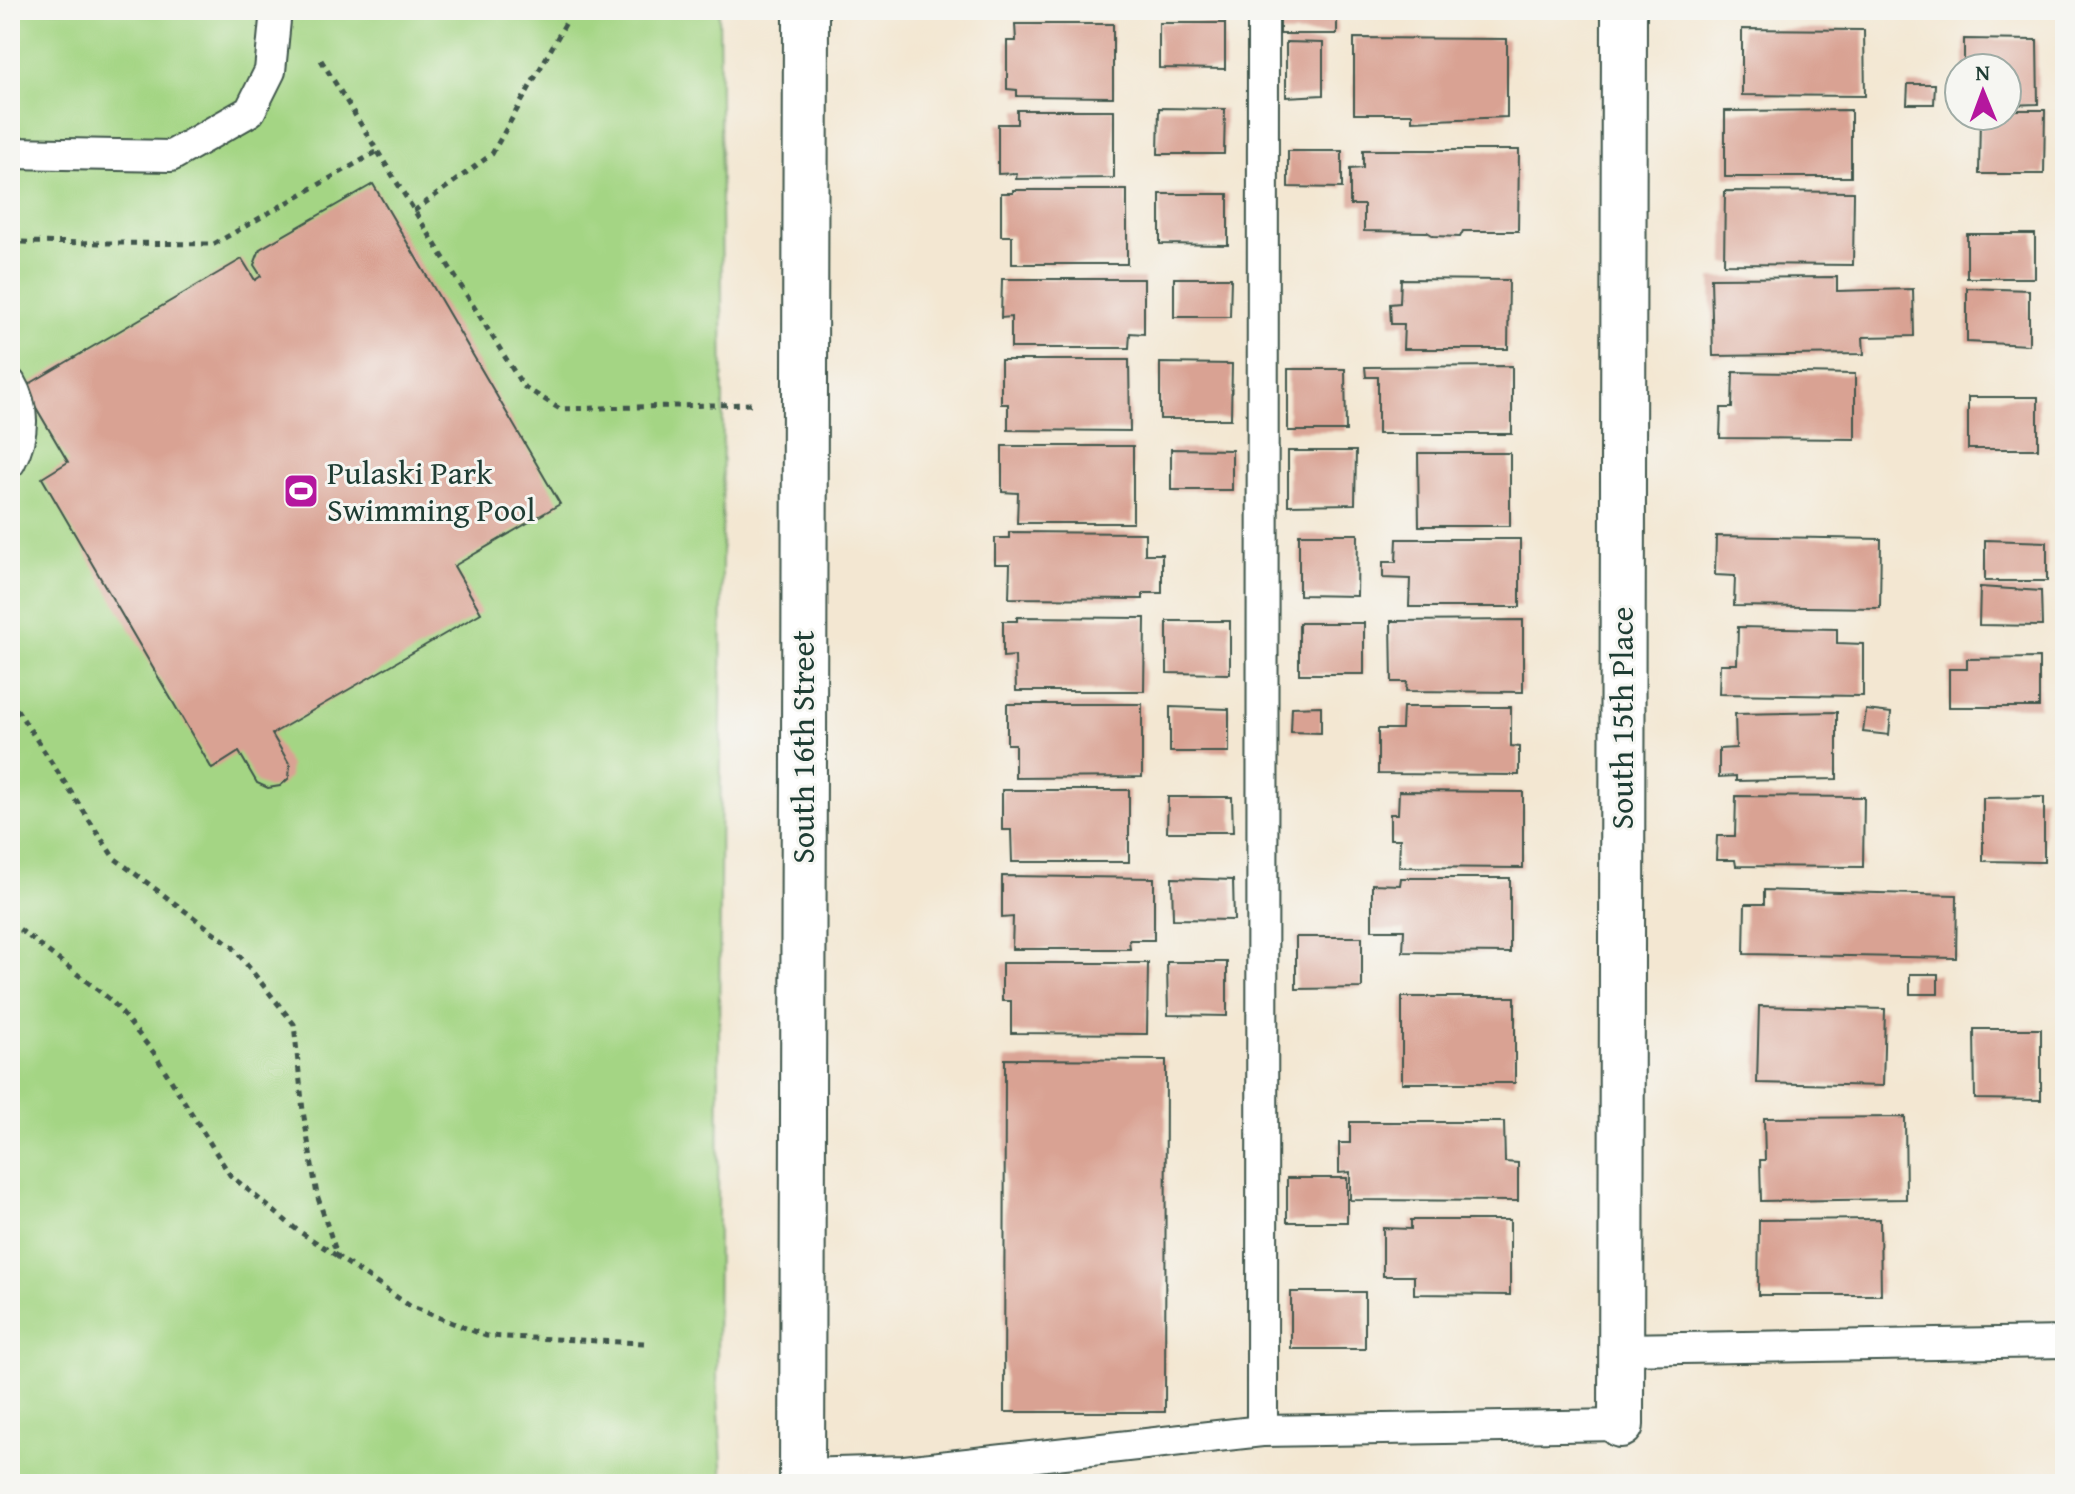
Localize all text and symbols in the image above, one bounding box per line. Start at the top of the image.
north arrow [1943,52,2023,132]
text: N [1975,56,1991,88]
place label: Pulaski Park Swimming Pool [327,449,535,533]
sports icon: Pulaski Park Swimming Pool [282,472,320,510]
street label: South 15th Place [1598,606,1645,830]
street label: South 16th Street [779,630,826,864]

